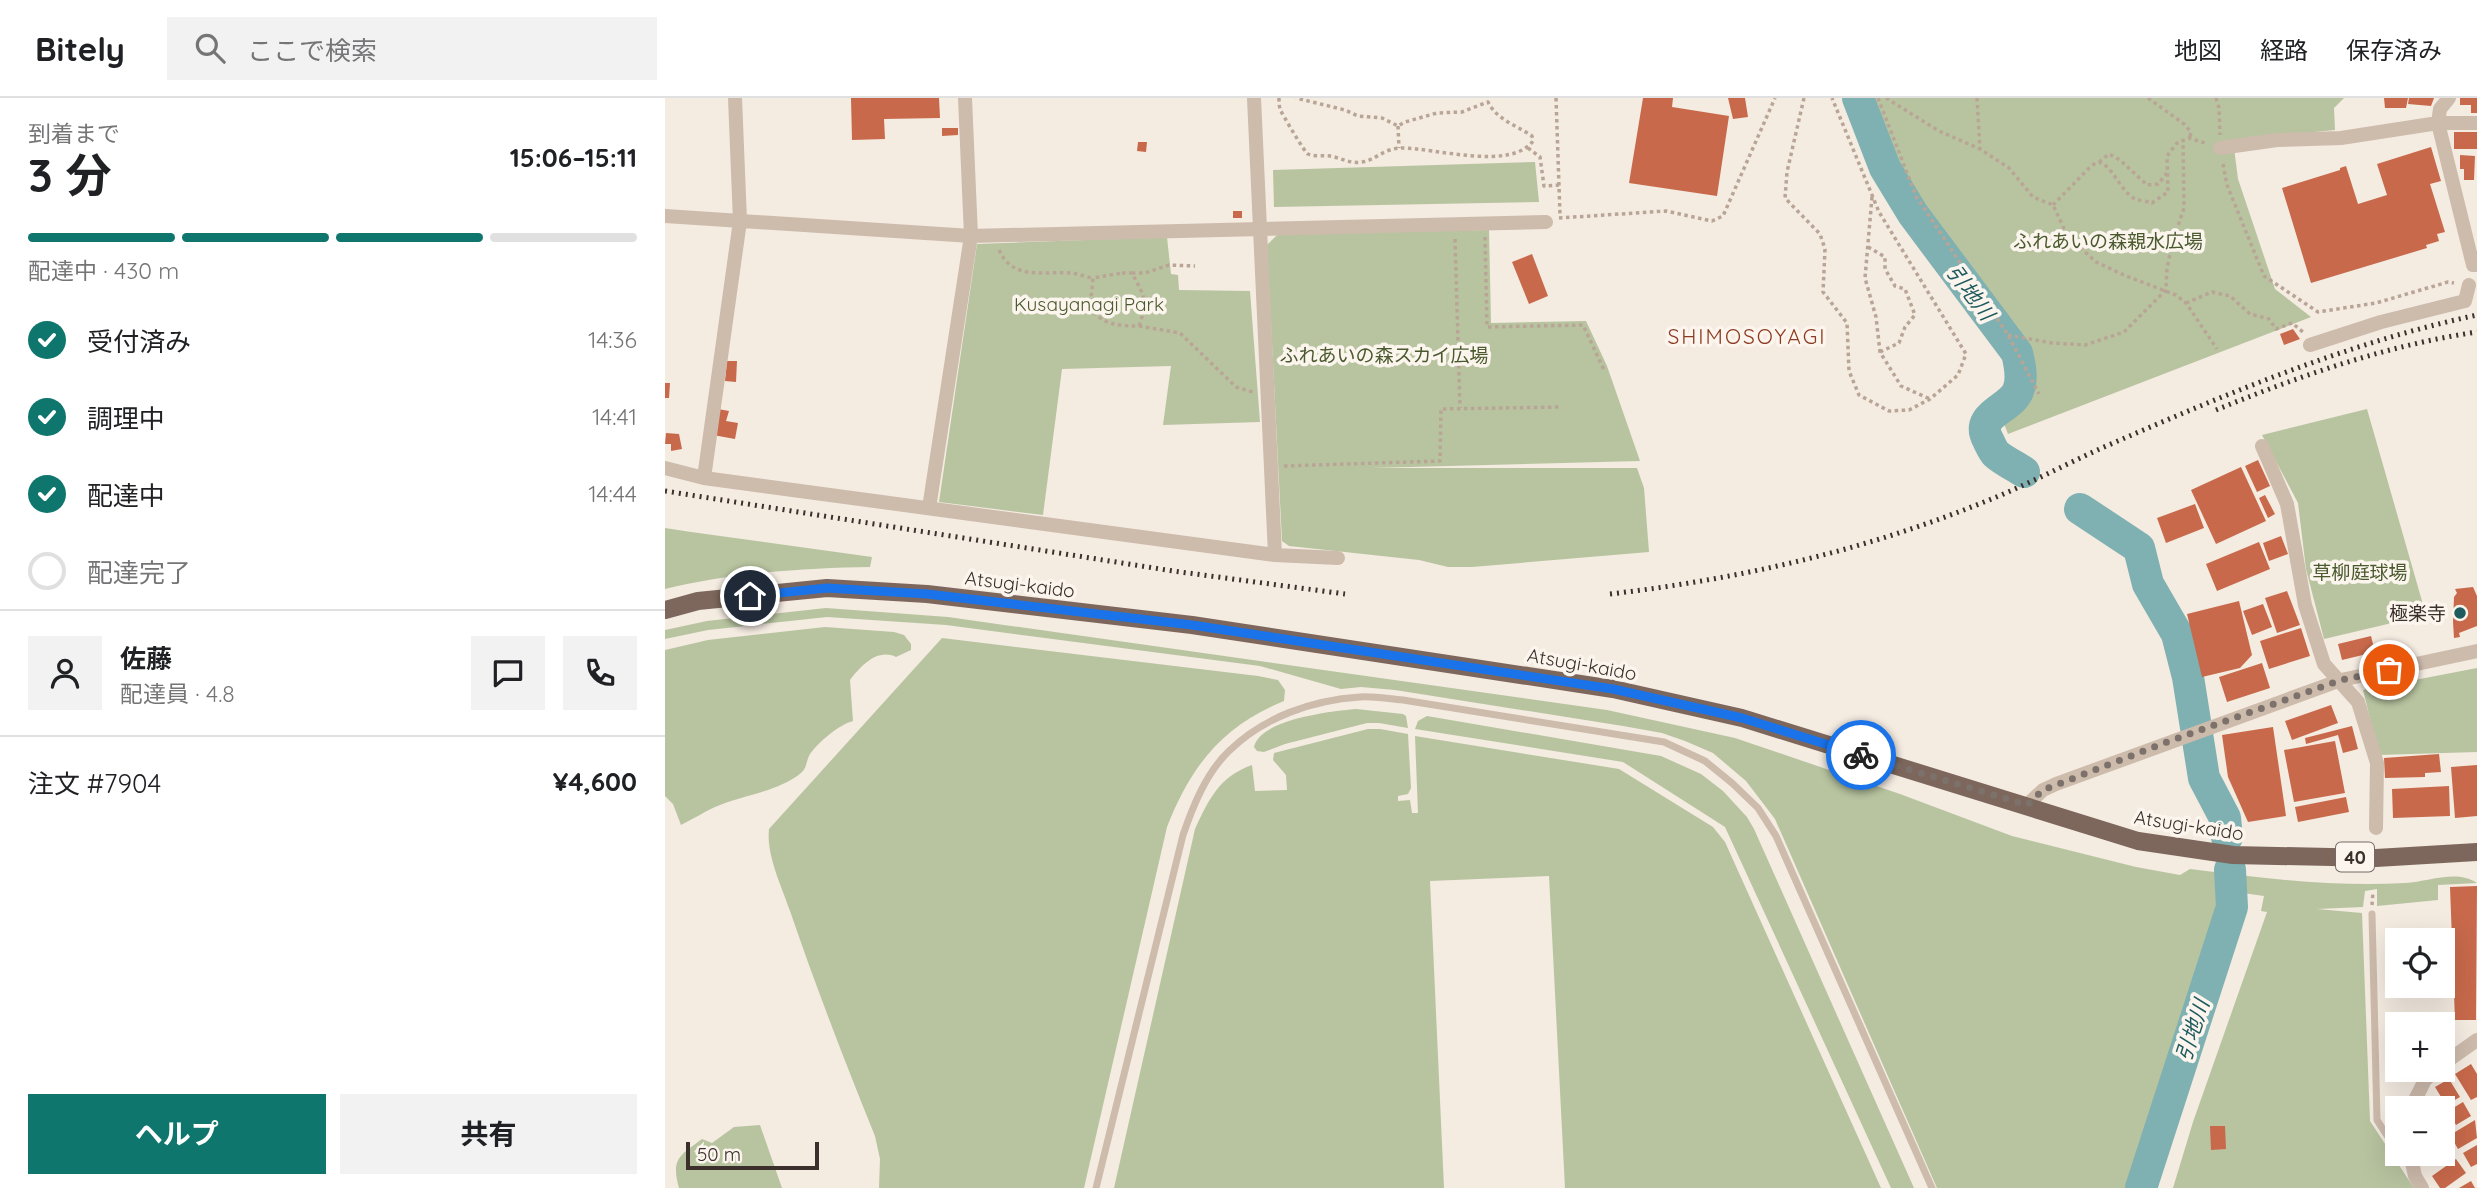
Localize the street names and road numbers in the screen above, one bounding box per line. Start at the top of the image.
street label: Atsugi-kaido [964,565,1076,603]
street label: Atsugi-kaido [1525,643,1639,685]
street label: Atsugi-kaido [2133,805,2245,845]
road number: 40 [2336,842,2374,872]

